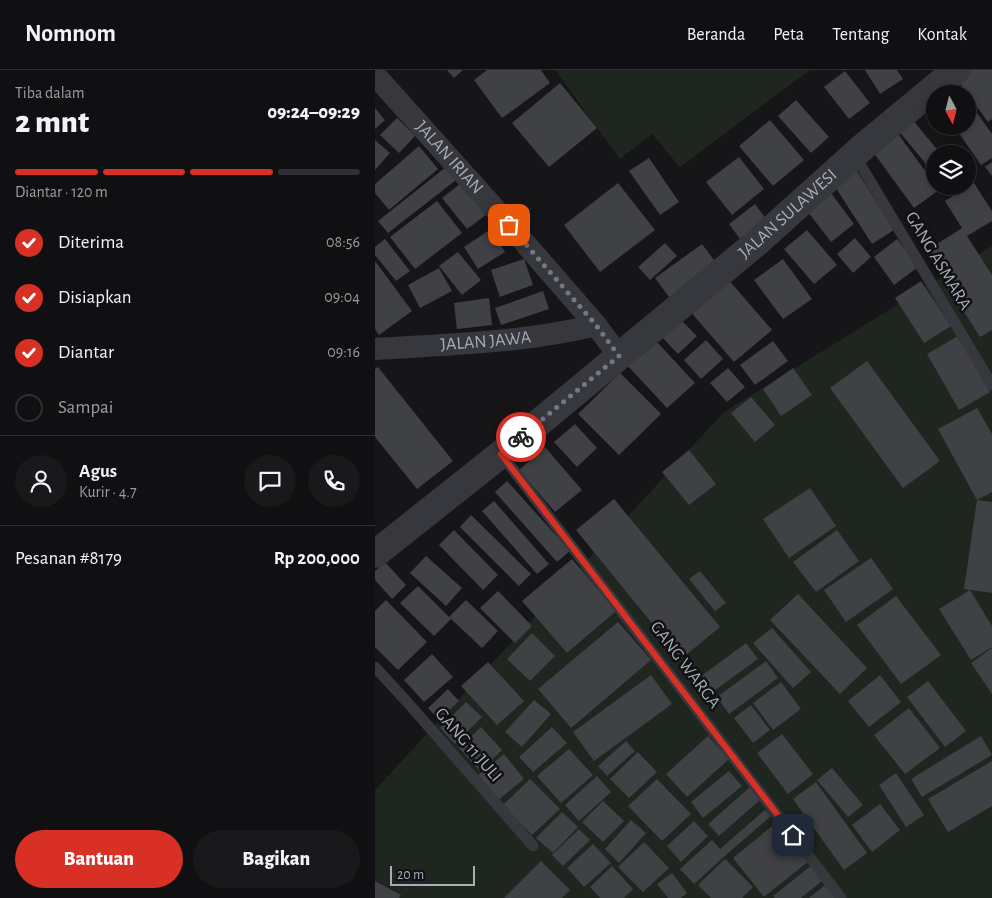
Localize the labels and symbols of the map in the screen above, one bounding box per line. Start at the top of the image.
north arrow [926,85,976,135]
street label: JALAN IRIAN [412,118,486,198]
street label: JALAN SULAWESI [736,166,841,262]
pin [488,204,530,246]
street label: GANG ASMARA [902,209,975,314]
street label: JALAN JAWA [440,328,533,354]
courier [496,412,546,462]
street label: GANG WARGA [646,618,724,712]
street label: GANG 11 JULI [431,705,505,785]
pin [772,814,814,856]
scale bar [390,863,475,886]

